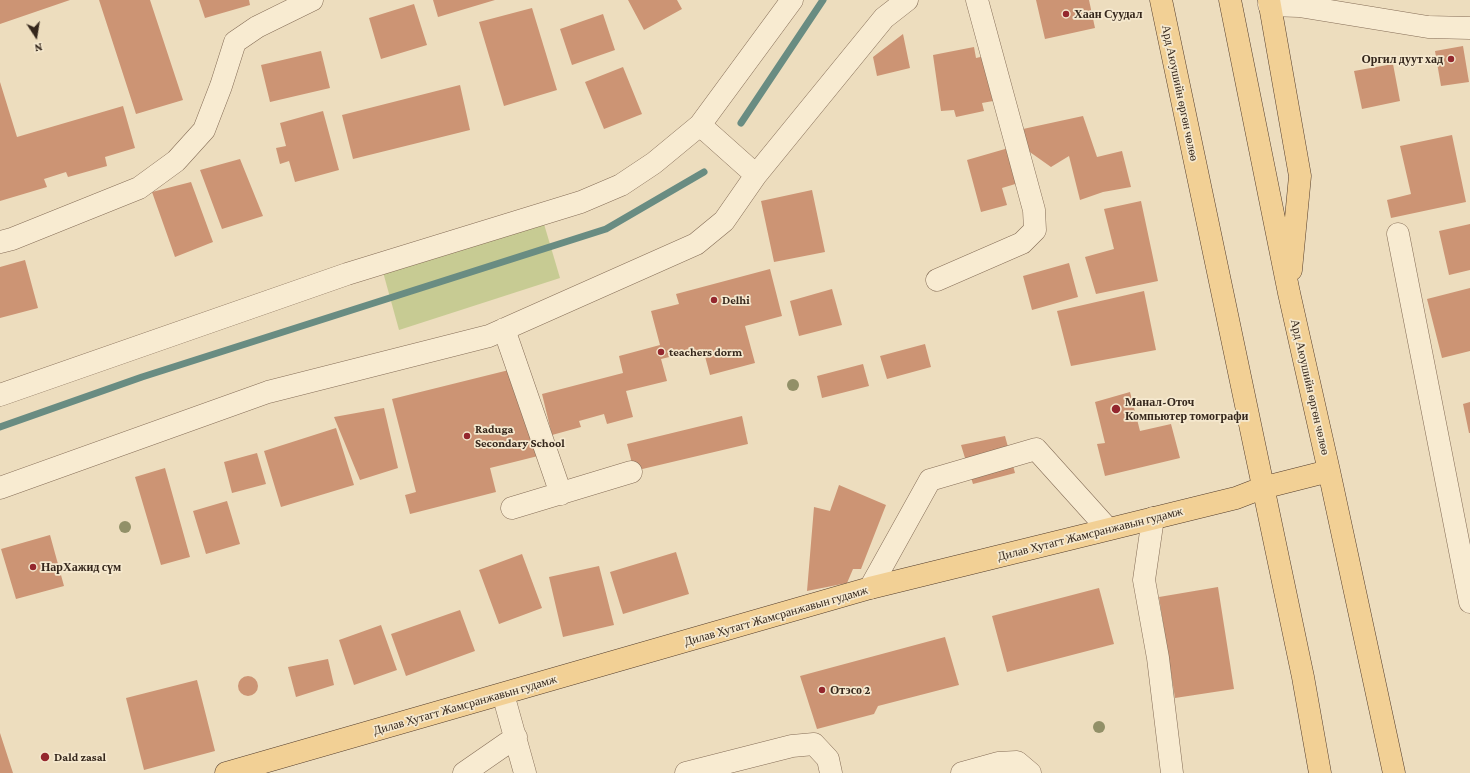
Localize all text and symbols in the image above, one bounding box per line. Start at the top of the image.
place label: Хаан Суудал [1074,7,1142,21]
marker: Хаан Суудал [1061,9,1071,19]
north arrow [16,16,56,56]
street label: Ард Аюушийн өргөн чөлөө [1159,24,1201,162]
text: N [34,41,43,54]
place label: Оргил дуут хад [1361,52,1443,66]
marker: Оргил дуут хад [1446,54,1456,64]
place label: Delhi [722,293,750,307]
marker: Delhi [709,295,719,305]
street label: Ард Аюушийн өргөн чөлөө [1287,318,1333,456]
place label: teachers dorm [669,345,742,359]
marker: teachers dorm [656,347,666,357]
place label: Манал-Оточ Компьютер томографи [1125,395,1248,423]
marker: Манал-Оточ Компьютер томографи [1110,403,1122,415]
place label: Raduga Secondary School [475,422,565,450]
marker: Raduga Secondary School [462,431,472,441]
street label: Дилав Хутагт Жамсранжавын гудамж [996,504,1184,564]
place label: НарХажид сүм [41,560,121,574]
marker: НарХажид сүм [28,562,38,572]
street label: Дилав Хутагт Жамсранжавын гудамж [682,583,870,649]
street label: Дилав Хутагт Жамсранжавын гудамж [371,672,559,738]
place label: Отэсо 2 [830,683,870,697]
marker: Отэсо 2 [817,685,827,695]
place label: Dald zasal [54,750,106,764]
marker: Dald zasal [39,751,51,763]

